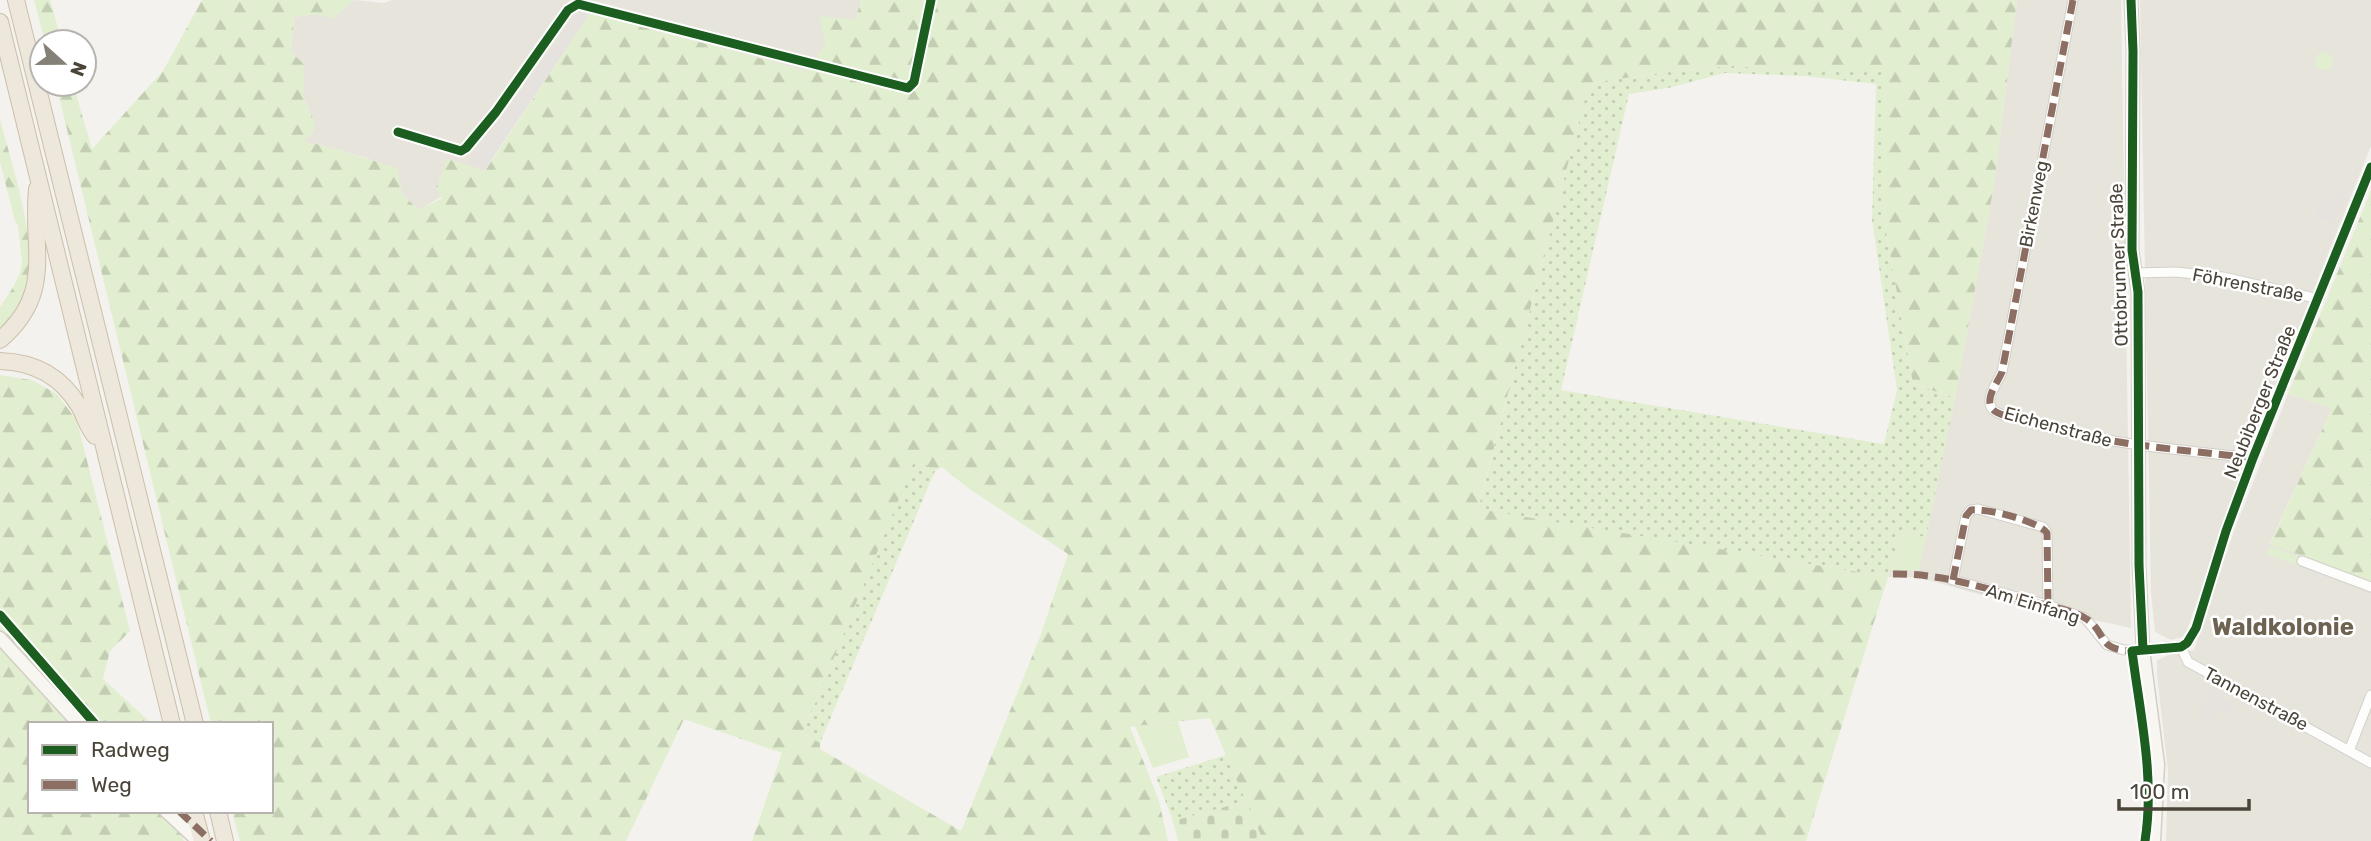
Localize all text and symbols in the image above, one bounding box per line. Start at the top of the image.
north arrow [28,28,98,98]
text: N [65,58,92,79]
street label: Birkenweg [2015,159,2053,249]
street label: Ottobrunner Straße [2105,183,2133,347]
street label: Föhrenstraße [2191,263,2305,307]
street label: Neubiberger Straße [2219,322,2301,482]
street label: Eichenstraße [2002,402,2114,452]
street label: Am Einfang [1983,579,2083,629]
district label: Waldkolonie [2212,613,2354,641]
street label: Tannenstraße [2200,662,2312,736]
legend [28,722,273,813]
text: Radweg [91,737,170,762]
scale bar [2119,768,2248,812]
text: Weg [91,772,132,797]
text: 100 m [2130,779,2189,804]

